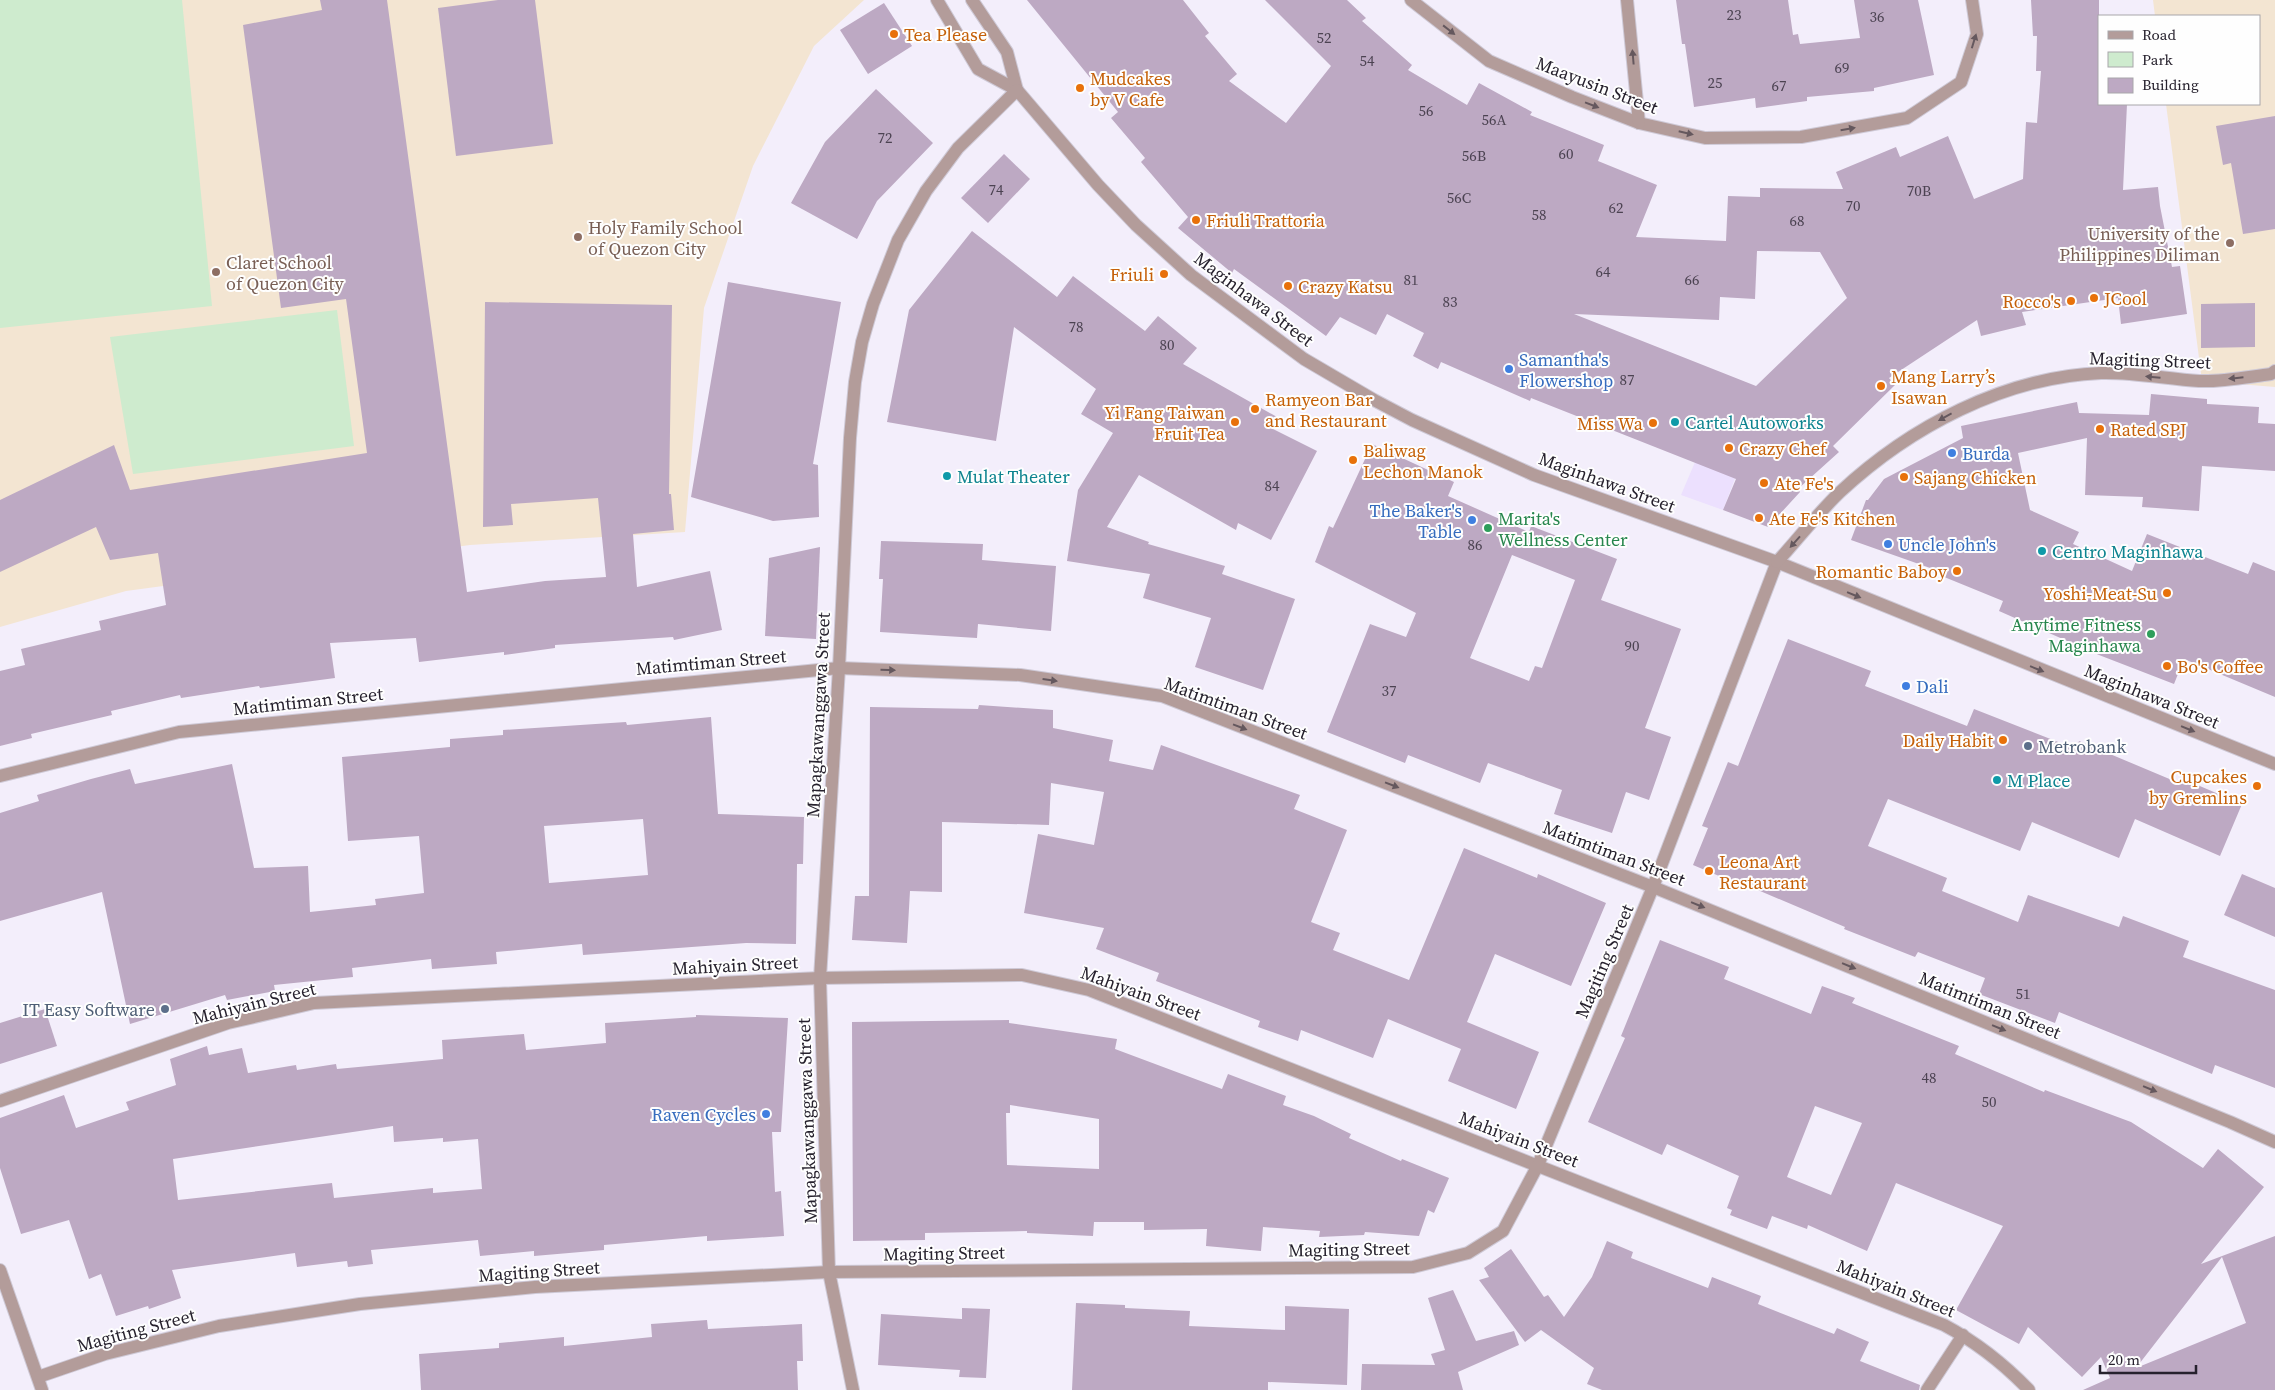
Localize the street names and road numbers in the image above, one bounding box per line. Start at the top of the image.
street label: Maayusin Street [1533,50,1662,120]
street label: Maginhawa Street [1189,246,1319,352]
street label: Magiting Street [2089,345,2211,375]
street label: Maginhawa Street [1535,446,1679,518]
street label: Mapagkawanggawa Street [800,612,836,818]
street label: Matimtiman Street [635,643,787,681]
street label: Maginhawa Street [2081,658,2223,735]
street label: Matimtiman Street [1161,671,1311,746]
street label: Matimtiman Street [232,681,384,721]
street label: Matimtiman Street [1539,814,1689,892]
street label: Magiting Street [1569,900,1639,1022]
street label: Mahiyain Street [671,949,799,981]
street label: Mahiyain Street [1078,960,1205,1026]
street label: Matimtiman Street [1916,965,2065,1045]
street label: Mahiyain Street [190,976,318,1030]
street label: Mapagkawanggawa Street [791,1018,823,1224]
street label: Mahiyain Street [1456,1105,1582,1173]
street label: Magiting Street [1288,1235,1410,1263]
street label: Magiting Street [883,1239,1005,1267]
street label: Mahiyain Street [1833,1253,1959,1323]
street label: Magiting Street [477,1254,601,1288]
street label: Magiting Street [74,1302,198,1358]

